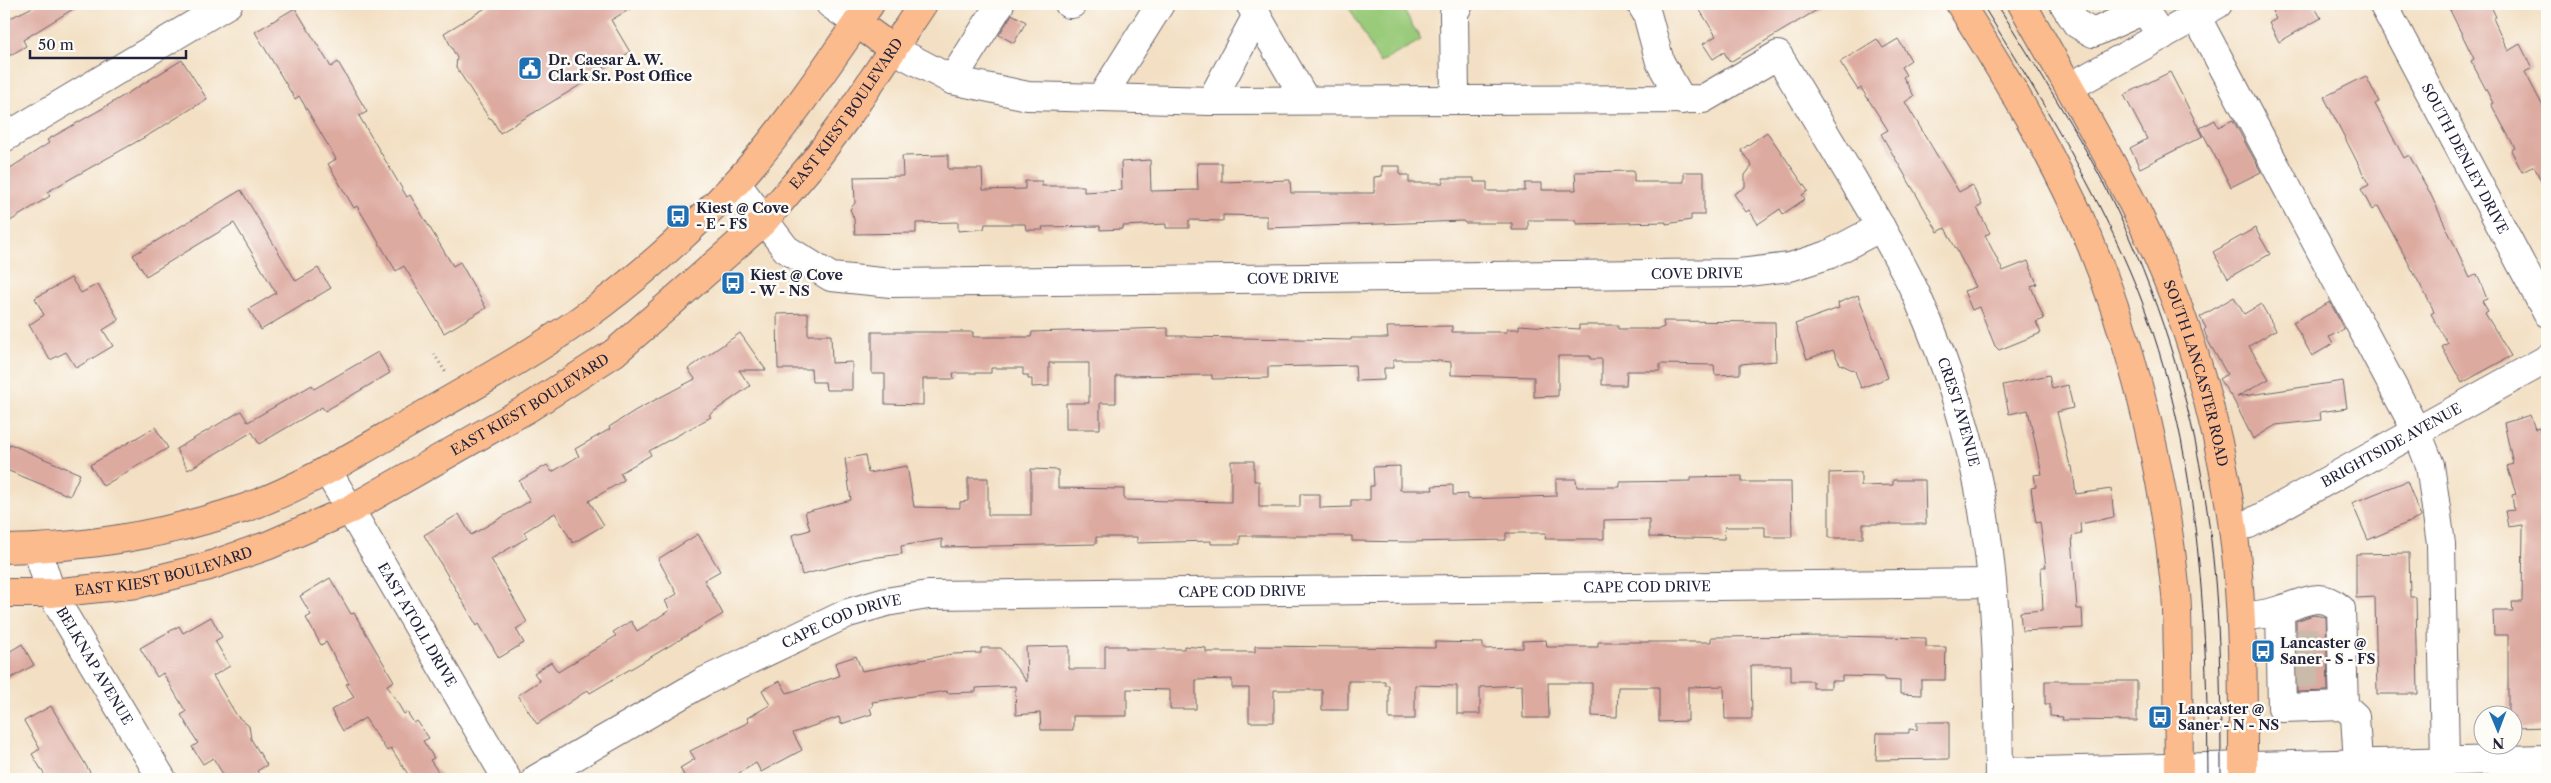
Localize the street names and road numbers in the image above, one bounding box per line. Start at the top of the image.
street label: EAST KIEST BOULEVARD [786,34,907,193]
street label: SOUTH DENLEY DRIVE [2418,80,2512,237]
street label: COVE DRIVE [1651,264,1743,283]
street label: COVE DRIVE [1247,269,1339,288]
street label: SOUTH LANCASTER ROAD [2159,277,2232,468]
street label: EAST KIEST BOULEVARD [447,350,613,459]
street label: CREST AVENUE [1933,355,1983,468]
street label: BRIGHTSIDE AVENUE [2318,399,2465,491]
street label: EAST KIEST BOULEVARD [74,542,255,599]
street label: EAST ATOLL DRIVE [374,559,460,690]
street label: CAPE COD DRIVE [1583,577,1711,597]
street label: CAPE COD DRIVE [1178,582,1306,601]
street label: CAPE COD DRIVE [779,591,903,652]
street label: BELKNAP AVENUE [52,604,137,728]

